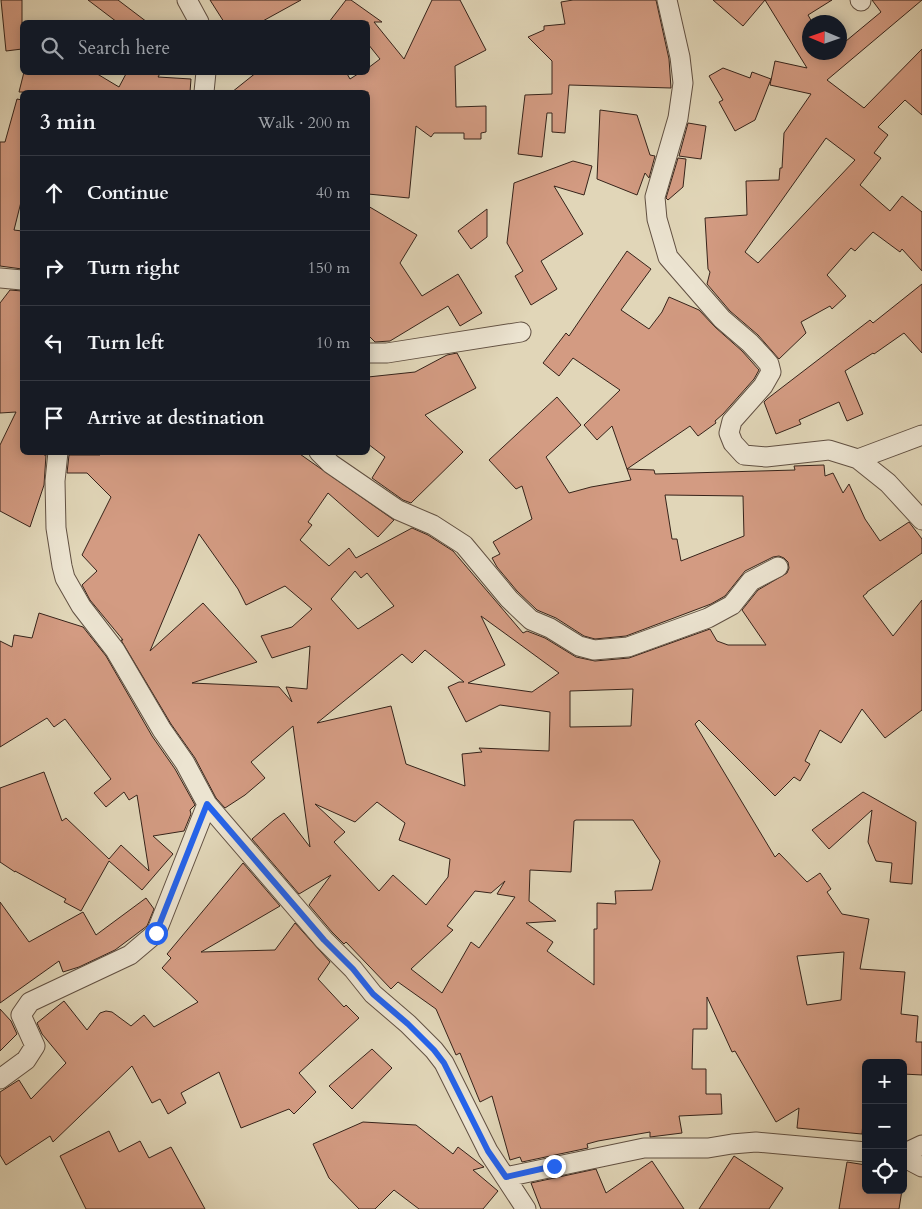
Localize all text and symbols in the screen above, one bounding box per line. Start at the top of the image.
north arrow [802,15,847,60]
search box [20,20,370,75]
icon: search [38,34,66,62]
text: Search here [78,35,170,61]
text: 3 min [40,108,96,137]
text: Walk · 200 m [258,112,350,134]
icon: ahead [40,179,68,207]
text: Continue [87,180,169,206]
text: 40 m [316,182,350,204]
icon: right [40,254,68,282]
text: Turn right [87,255,179,281]
text: 150 m [308,257,350,279]
icon: left [40,329,68,357]
text: Turn left [87,330,164,356]
text: 10 m [316,332,350,354]
icon: arrive [40,404,68,432]
text: Arrive at destination [87,405,264,431]
route start [145,922,168,945]
map controls [862,1059,907,1194]
button: + [862,1059,907,1104]
button: − [862,1104,907,1149]
button: locate [862,1149,907,1194]
route end [543,1155,566,1178]

